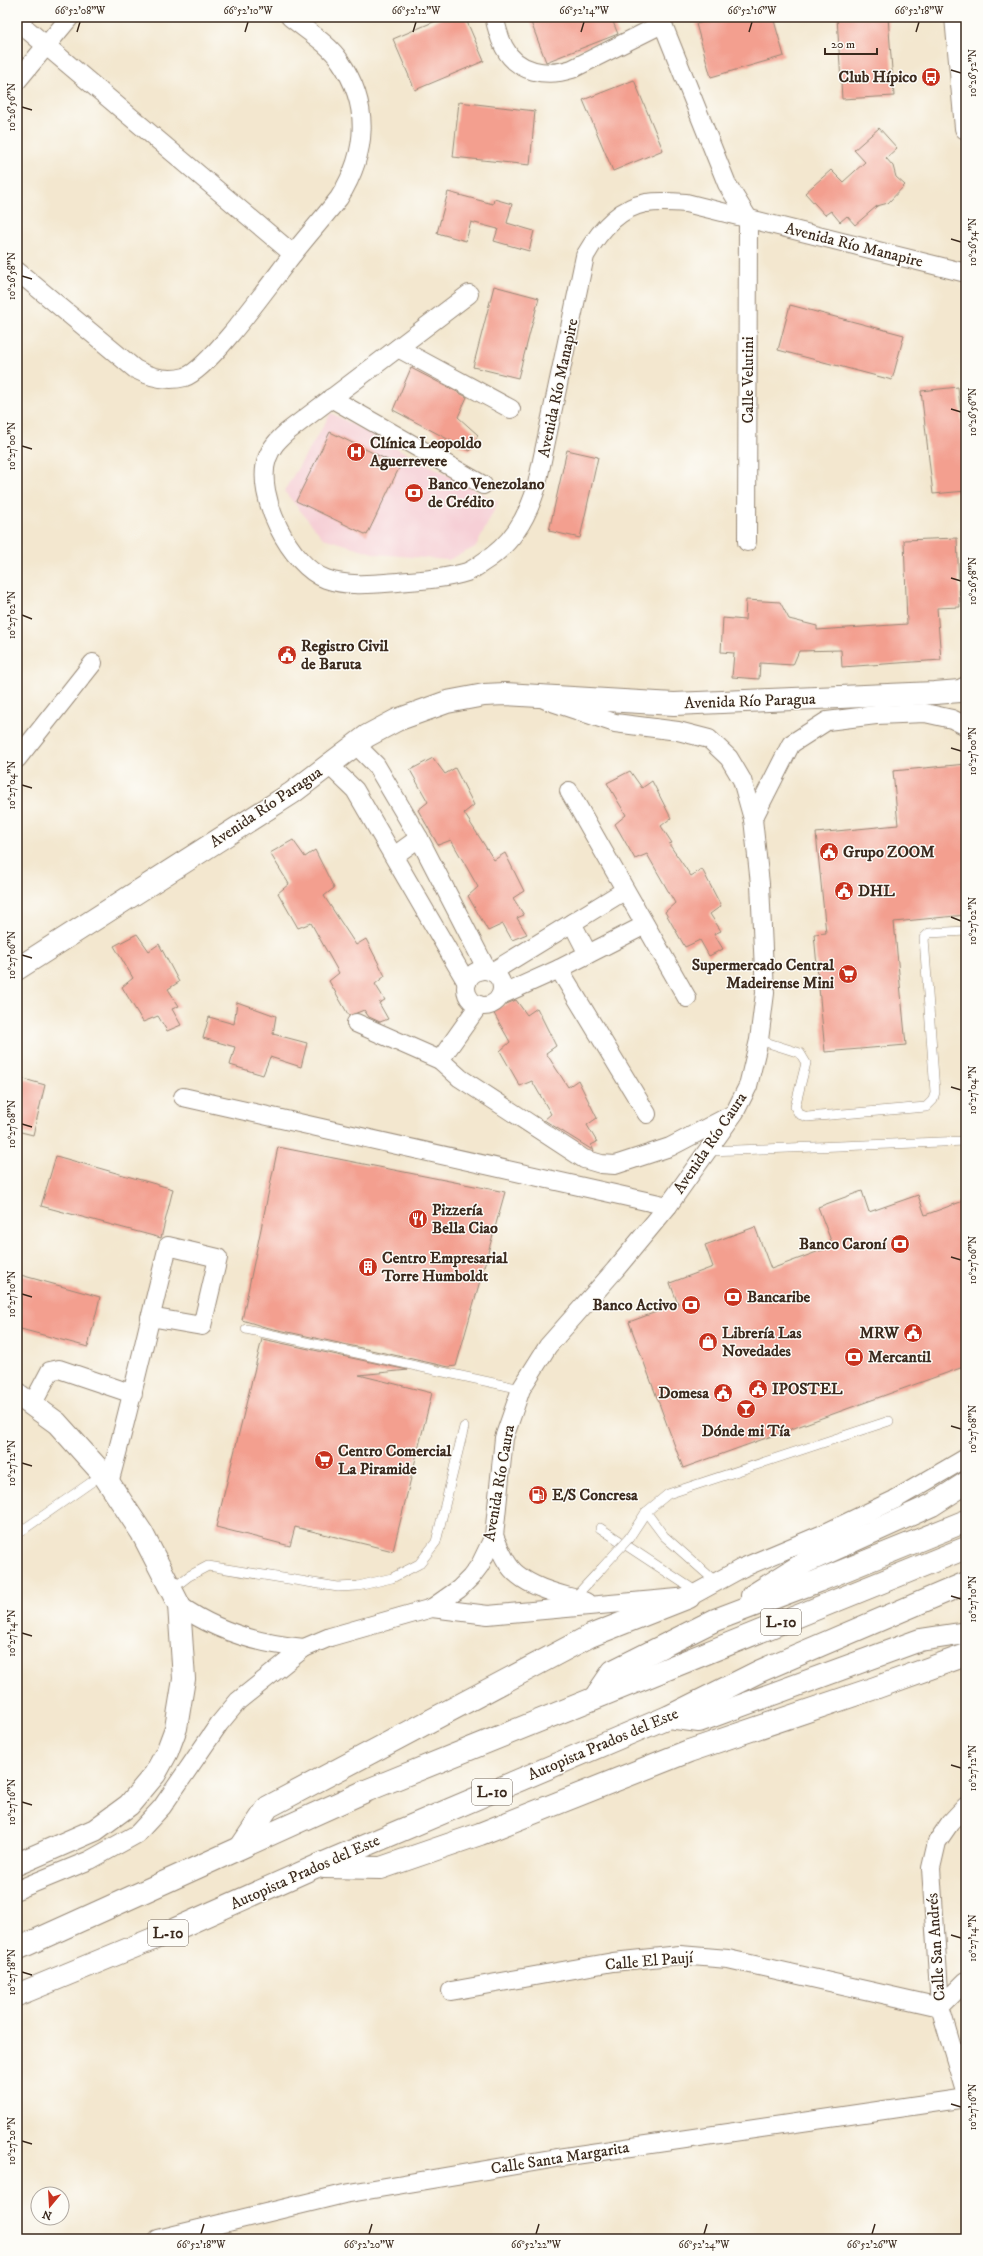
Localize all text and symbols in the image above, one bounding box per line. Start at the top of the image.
text: 66°52'08"W [55,5,106,17]
text: 66°52'10"W [223,5,273,17]
text: 66°52'12"W [392,5,441,17]
text: 66°52'14"W [559,5,610,17]
text: 66°52'16"W [727,5,777,17]
text: 66°52'18"W [895,5,944,17]
scale bar [825,30,877,56]
text: 20 m [831,37,855,52]
text: 10°26'52"N [967,49,979,97]
bus stop icon: Club Hípico [920,66,942,88]
place label: Club Hípico [839,67,917,87]
text: 10°26'56"N [6,83,18,131]
street label: Avenida Río Manapire [783,218,925,272]
text: 10°26'54"N [967,218,979,266]
text: 10°26'58"N [6,252,18,300]
street label: Avenida Río Manapire [534,316,583,459]
street label: Calle Velutini [738,336,758,424]
text: 10°26'56"N [967,388,979,436]
text: 10°27'00"N [6,422,18,470]
place label: Clínica Leopoldo Aguerrevere [369,433,482,471]
hospital icon: Clínica Leopoldo Aguerrevere [345,441,367,463]
place label: Banco Venezolano de Crédito [428,474,545,512]
bank icon: Banco Venezolano de Crédito [403,482,425,504]
text: 10°26'58"N [967,557,979,605]
text: 10°27'02"N [6,591,18,639]
place label: Registro Civil de Baruta [301,636,390,674]
public building icon: Registro Civil de Baruta [276,644,298,666]
street label: Avenida Río Paragua [684,689,816,713]
text: 10°27'00"N [967,727,979,775]
text: 10°27'04"N [6,761,18,810]
street label: Avenida Río Paragua [206,762,326,852]
public building icon: Grupo ZOOM [818,841,840,863]
place label: Grupo ZOOM [843,842,935,862]
public building icon: DHL [833,880,855,902]
place label: DHL [858,881,895,901]
text: 10°27'02"N [967,897,979,945]
text: 10°27'06"N [6,931,18,979]
place label: Supermercado Central Madeirense Mini [692,955,835,993]
supermarket icon: Supermercado Central Madeirense Mini [837,963,859,985]
text: 10°27'04"N [967,1066,979,1115]
street label: Avenida Río Caura [669,1088,751,1198]
text: 10°27'08"N [6,1100,18,1148]
place label: Pizzería Bella Ciao [432,1200,498,1238]
restaurant icon: Pizzería Bella Ciao [407,1208,429,1230]
bank icon: Banco Caroní [889,1233,911,1255]
place label: Banco Caroní [799,1234,888,1254]
text: 10°27'06"N [967,1236,979,1284]
place label: Centro Empresarial Torre Humboldt [381,1248,509,1286]
building icon: Centro Empresarial Torre Humboldt [357,1256,379,1278]
text: 10°27'10"N [6,1271,18,1317]
bank icon: Bancaribe [722,1286,744,1308]
place label: Bancaribe [747,1287,810,1307]
bank icon: Banco Activo [680,1294,702,1316]
place label: Banco Activo [593,1295,677,1315]
public building icon: MRW [902,1322,924,1344]
place label: Librería Las Novedades [722,1323,802,1361]
place label: MRW [859,1323,900,1343]
shop icon: Librería Las Novedades [697,1331,719,1353]
bank icon: Mercantil [843,1346,865,1368]
place label: Mercantil [868,1347,932,1367]
public building icon: IPOSTEL [747,1378,769,1400]
place label: IPOSTEL [772,1379,843,1399]
public building icon: Domesa [712,1382,734,1404]
place label: Domesa [659,1383,710,1403]
bar icon: Dónde mi Tía [735,1398,757,1420]
text: 10°27'08"N [967,1405,979,1453]
place label: Dónde mi Tía [702,1421,791,1441]
street label: Avenida Río Caura [479,1423,519,1543]
text: 10°27'12"N [6,1440,18,1486]
place label: Centro Comercial La Piramide [338,1441,453,1479]
supermarket icon: Centro Comercial La Piramide [313,1449,335,1471]
fuel station icon: E/S Concresa [527,1484,549,1506]
place label: E/S Concresa [552,1485,639,1505]
text: 10°27'10"N [967,1576,979,1622]
text: 10°27'14"N [6,1609,18,1657]
road number: L-10 [761,1609,801,1635]
street label: Autopista Prados del Este [525,1703,682,1785]
text: 10°27'12"N [967,1745,979,1791]
text: 10°27'16"N [6,1779,18,1825]
road number: L-10 [472,1779,512,1805]
street label: Autopista Prados del Este [227,1830,383,1914]
street label: Calle San Andrés [922,1892,950,2002]
text: 10°27'14"N [967,1914,979,1962]
road number: L-10 [148,1920,188,1946]
street label: Calle El Paují [604,1947,695,1975]
text: 10°27'18"N [6,1949,18,1995]
text: 10°27'16"N [967,2084,979,2130]
text: 10°27'20"N [6,2117,18,2165]
street label: Calle Santa Margarita [489,2137,631,2179]
north arrow [30,2186,70,2226]
text: N [41,2207,54,2223]
text: 66°52'18"W [177,2239,226,2251]
text: 66°52'20"W [344,2239,395,2251]
text: 66°52'22"W [511,2239,562,2251]
text: 66°52'24"W [679,2239,730,2251]
text: 66°52'26"W [847,2239,898,2251]

